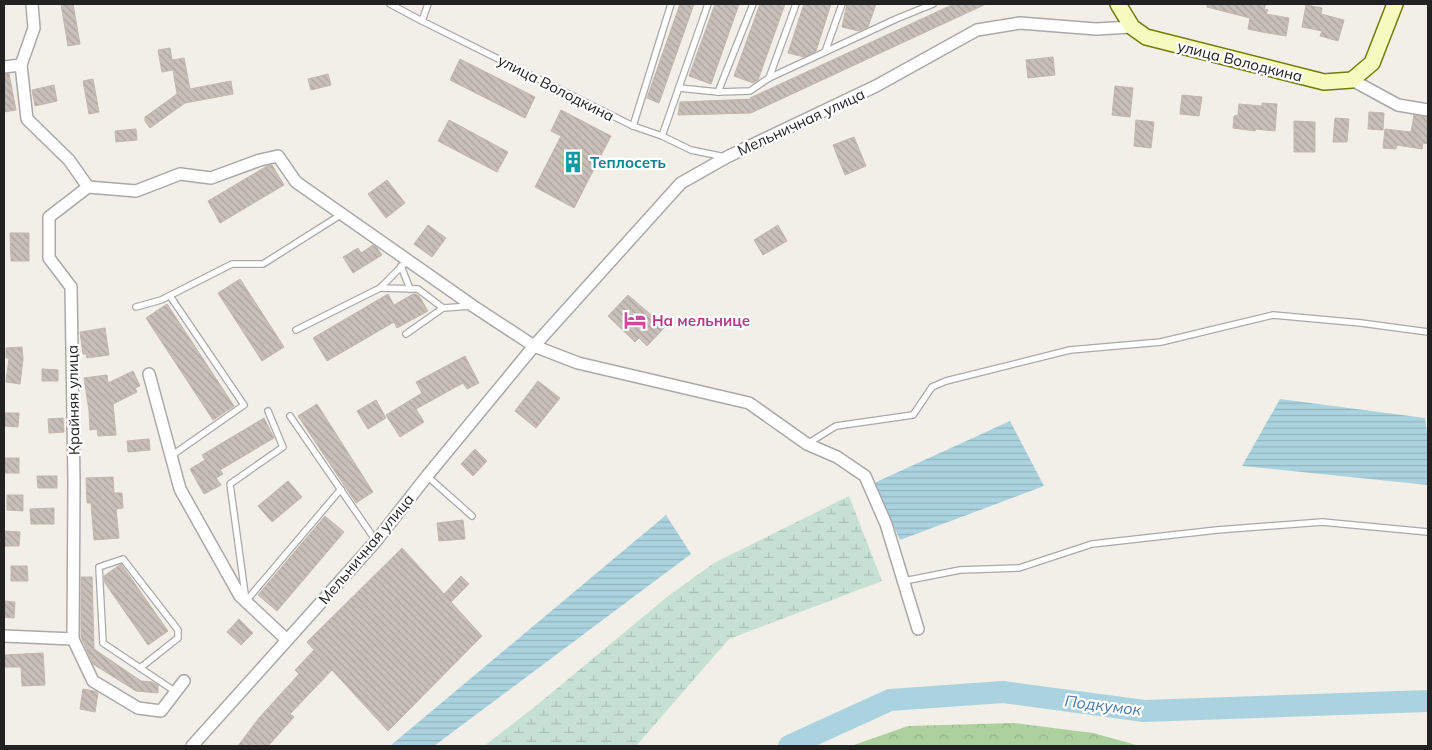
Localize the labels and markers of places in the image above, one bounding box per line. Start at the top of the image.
building icon: Теплосеть [560,149,586,175]
place label: Теплосеть [590,153,666,172]
hotel icon: На мельнице [622,307,648,333]
place label: На мельнице [652,311,750,330]

